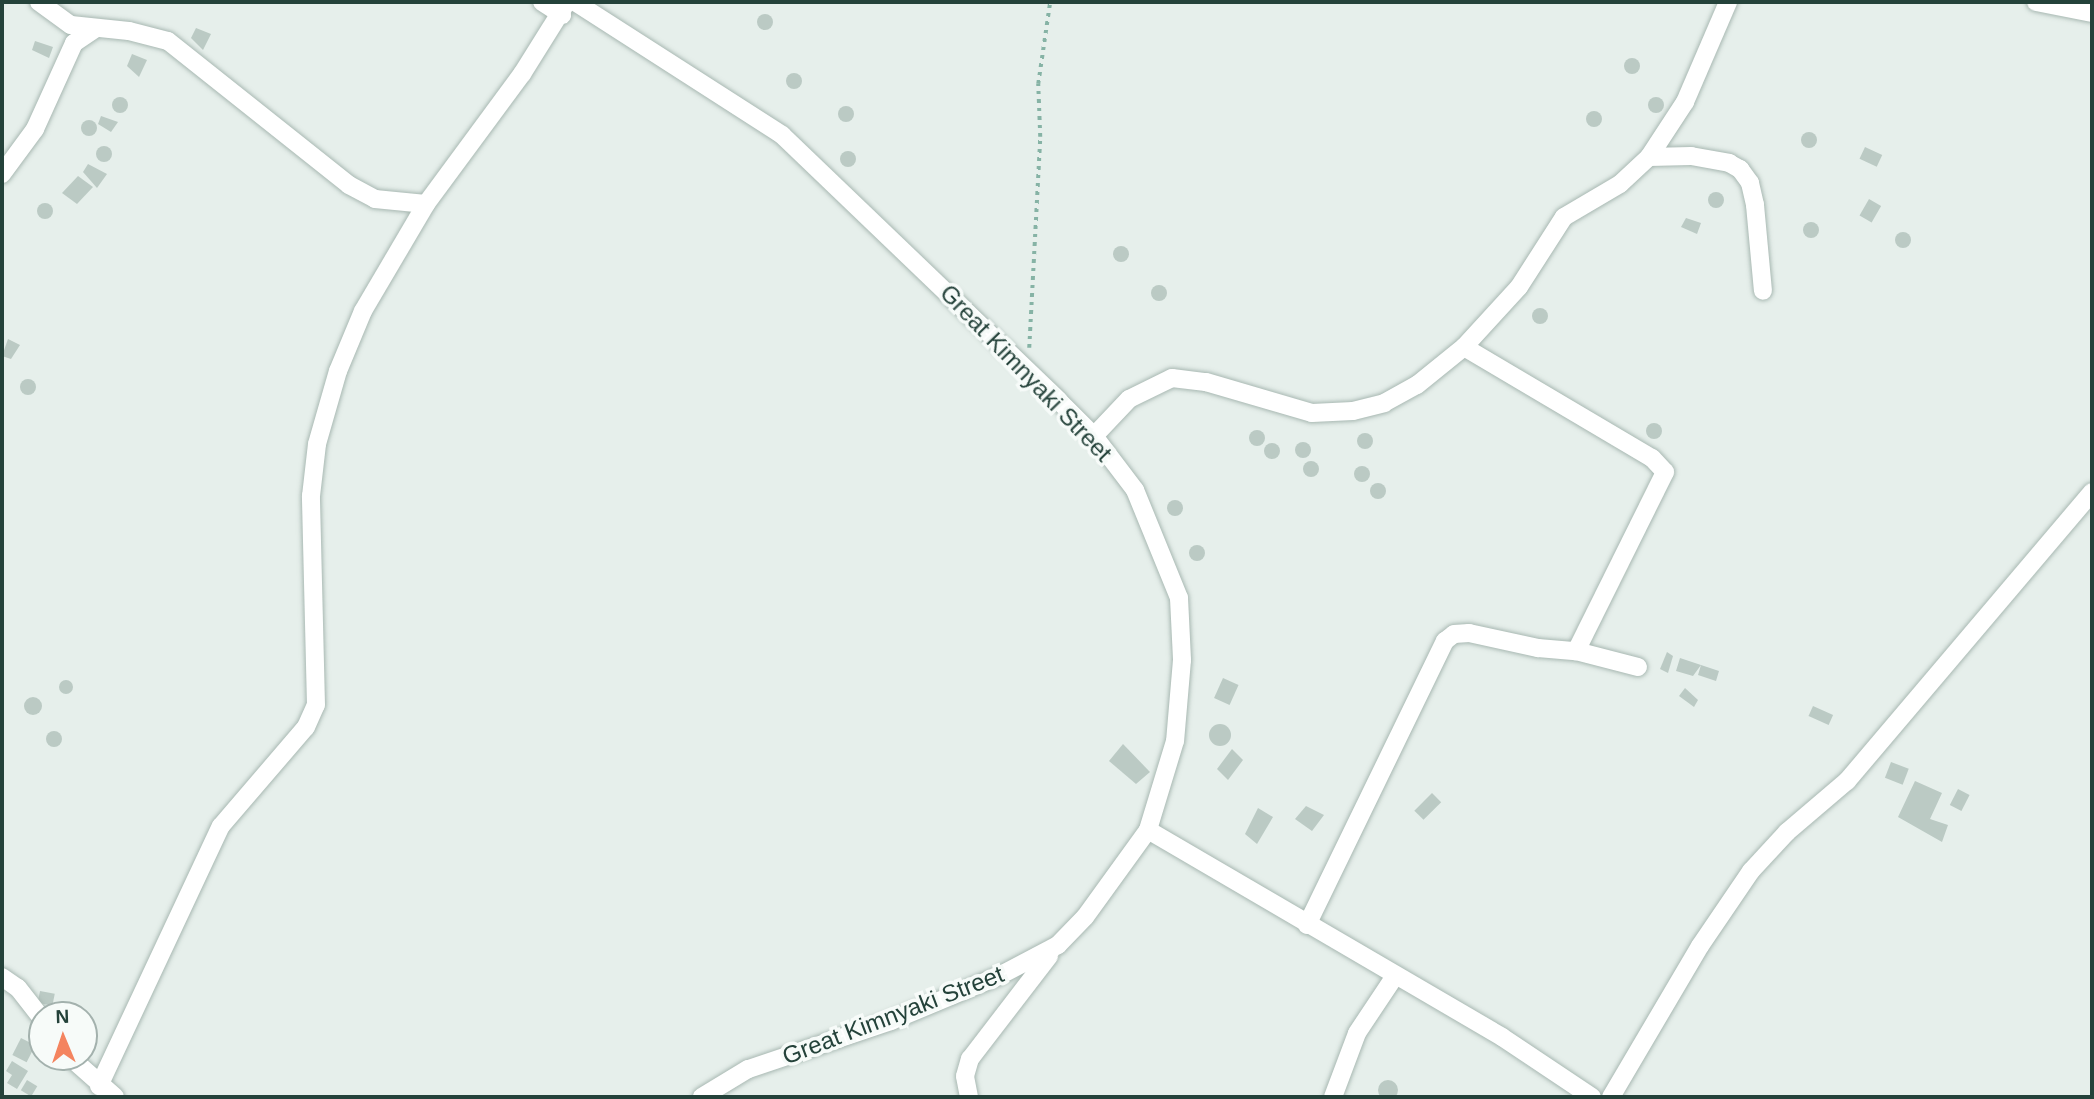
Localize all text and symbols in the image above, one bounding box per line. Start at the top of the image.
street label: Great Kimnyaki Street [934,279,1118,467]
street label: Great Kimnyaki Street [778,959,1008,1071]
north arrow [28,1001,98,1071]
text: N [55,1006,70,1027]

